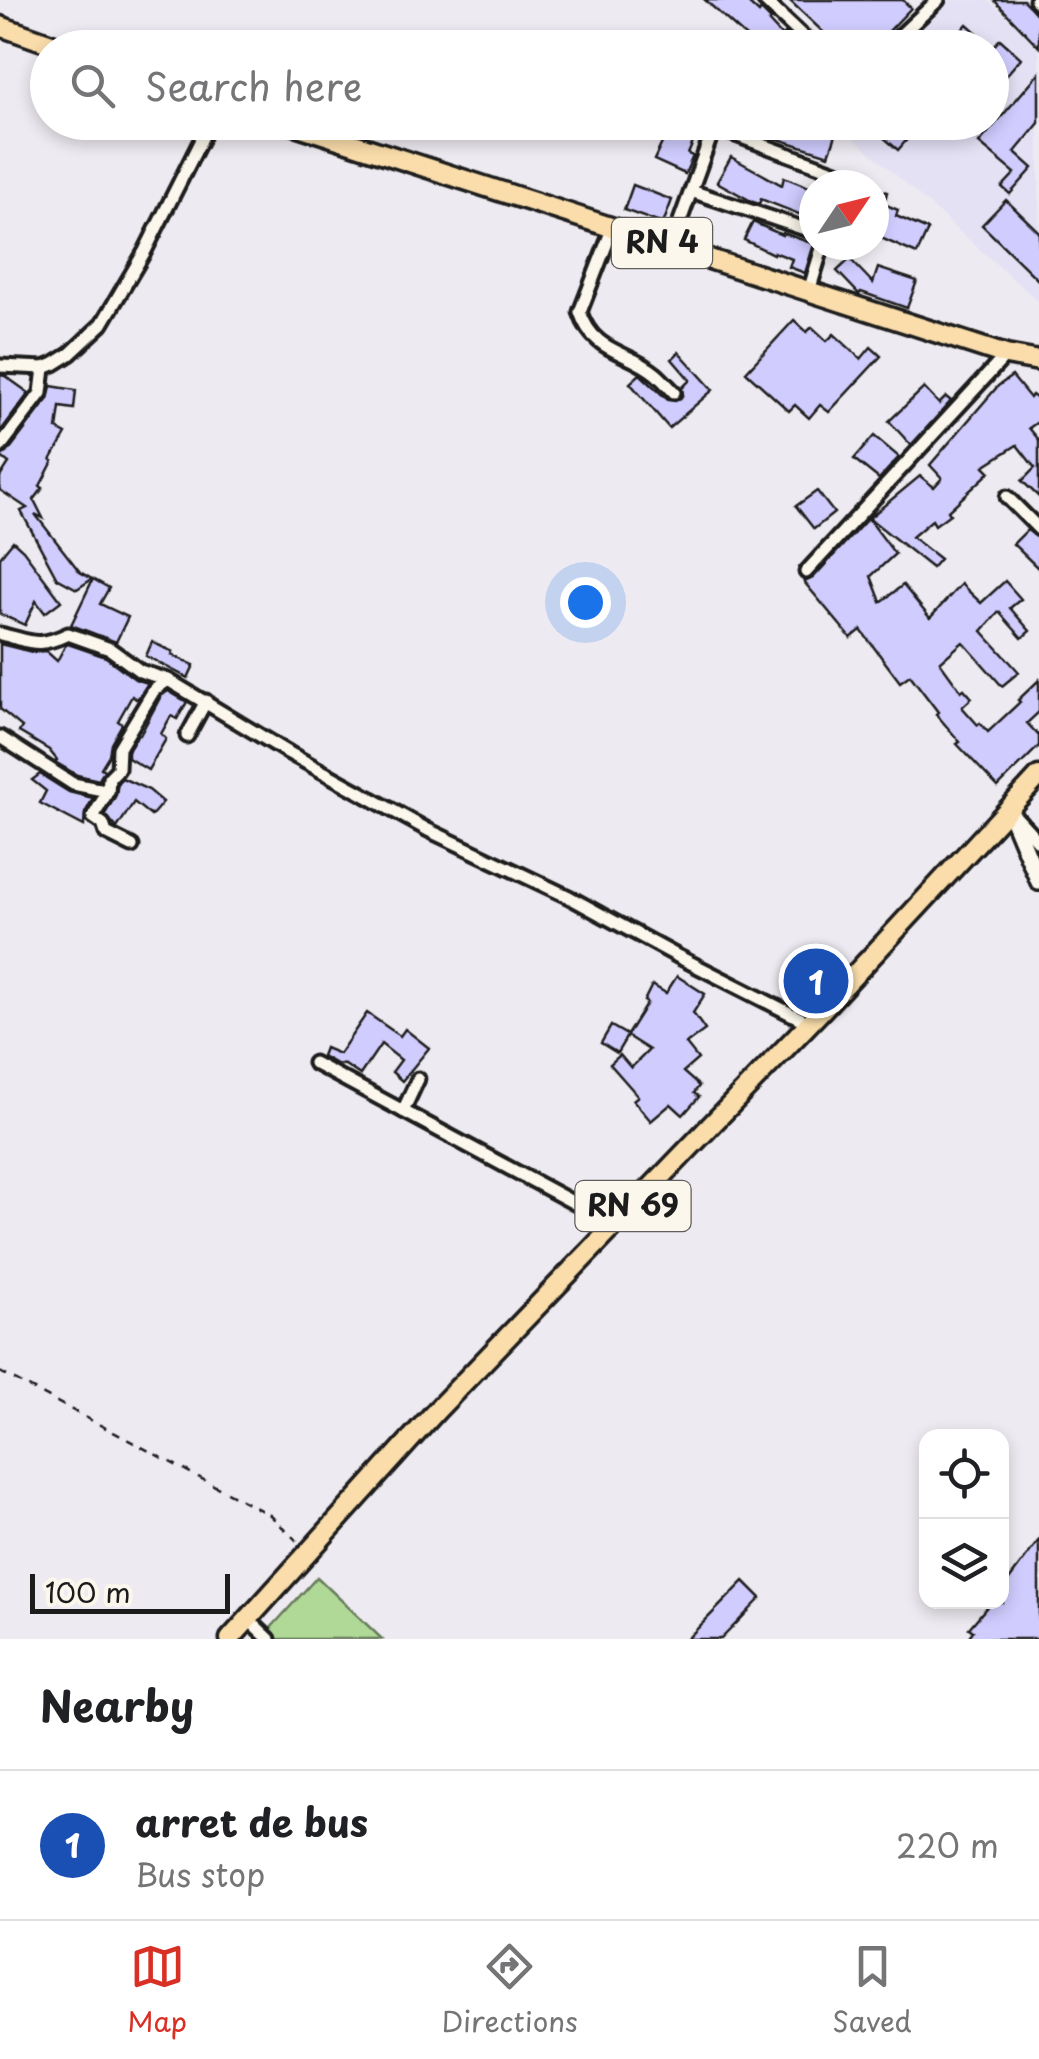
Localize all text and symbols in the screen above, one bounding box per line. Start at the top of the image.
search box [30,30,1009,140]
text: Search here [145,57,362,114]
icon: search [65,58,120,113]
north arrow [799,170,889,260]
road number: RN 4 [612,218,712,268]
your location [560,577,611,628]
pin: 1 [784,944,848,1018]
road number: RN 69 [576,1181,690,1231]
map controls [919,1429,1009,1609]
button: locate [919,1429,1009,1519]
button: layers [919,1519,1009,1609]
scale bar [30,1569,230,1614]
text: 100 m [45,1570,131,1613]
text: Nearby [40,1673,194,1736]
text: arret de bus [135,1793,368,1850]
text: 1 [65,1821,80,1869]
text: 220 m [896,1821,999,1869]
text: Bus stop [135,1850,265,1898]
tab: Map [127,1939,187,2042]
tab: Directions [442,1939,578,2042]
tab: Saved [832,1939,912,2042]

